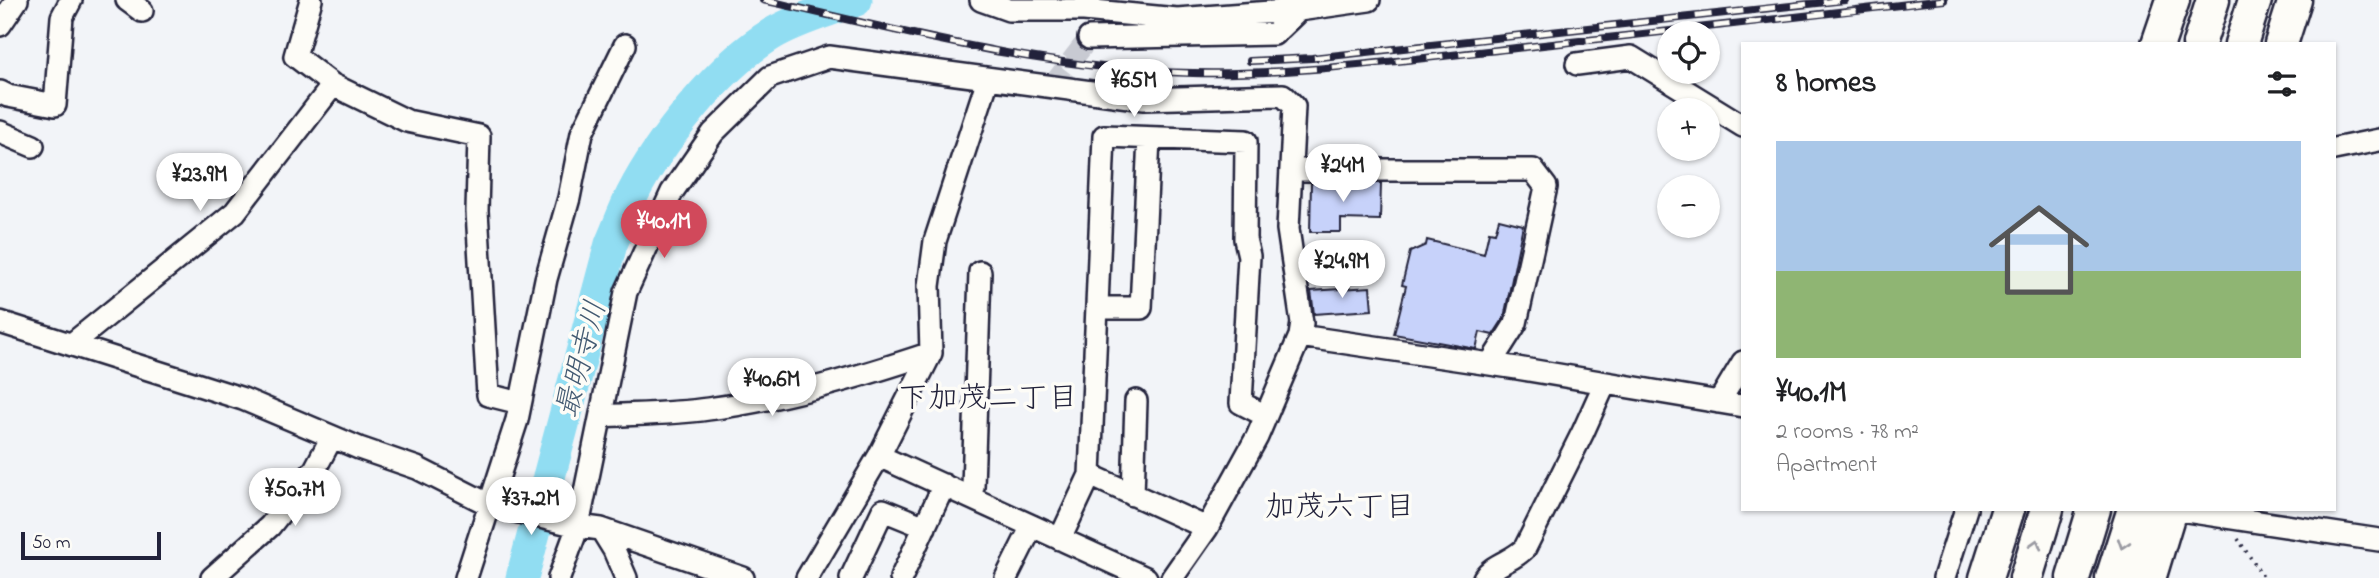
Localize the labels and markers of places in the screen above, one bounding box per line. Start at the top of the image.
pin: ¥65M [1093,60,1175,119]
pin: ¥24M [1302,144,1384,204]
pin: ¥23.9M [143,154,257,213]
pin: ¥40.1M [607,201,721,260]
pin: ¥24.9M [1285,240,1399,300]
pin: ¥40.6M [715,358,829,418]
pin: ¥50.7M [238,468,352,528]
pin: ¥37.2M [474,477,588,537]

